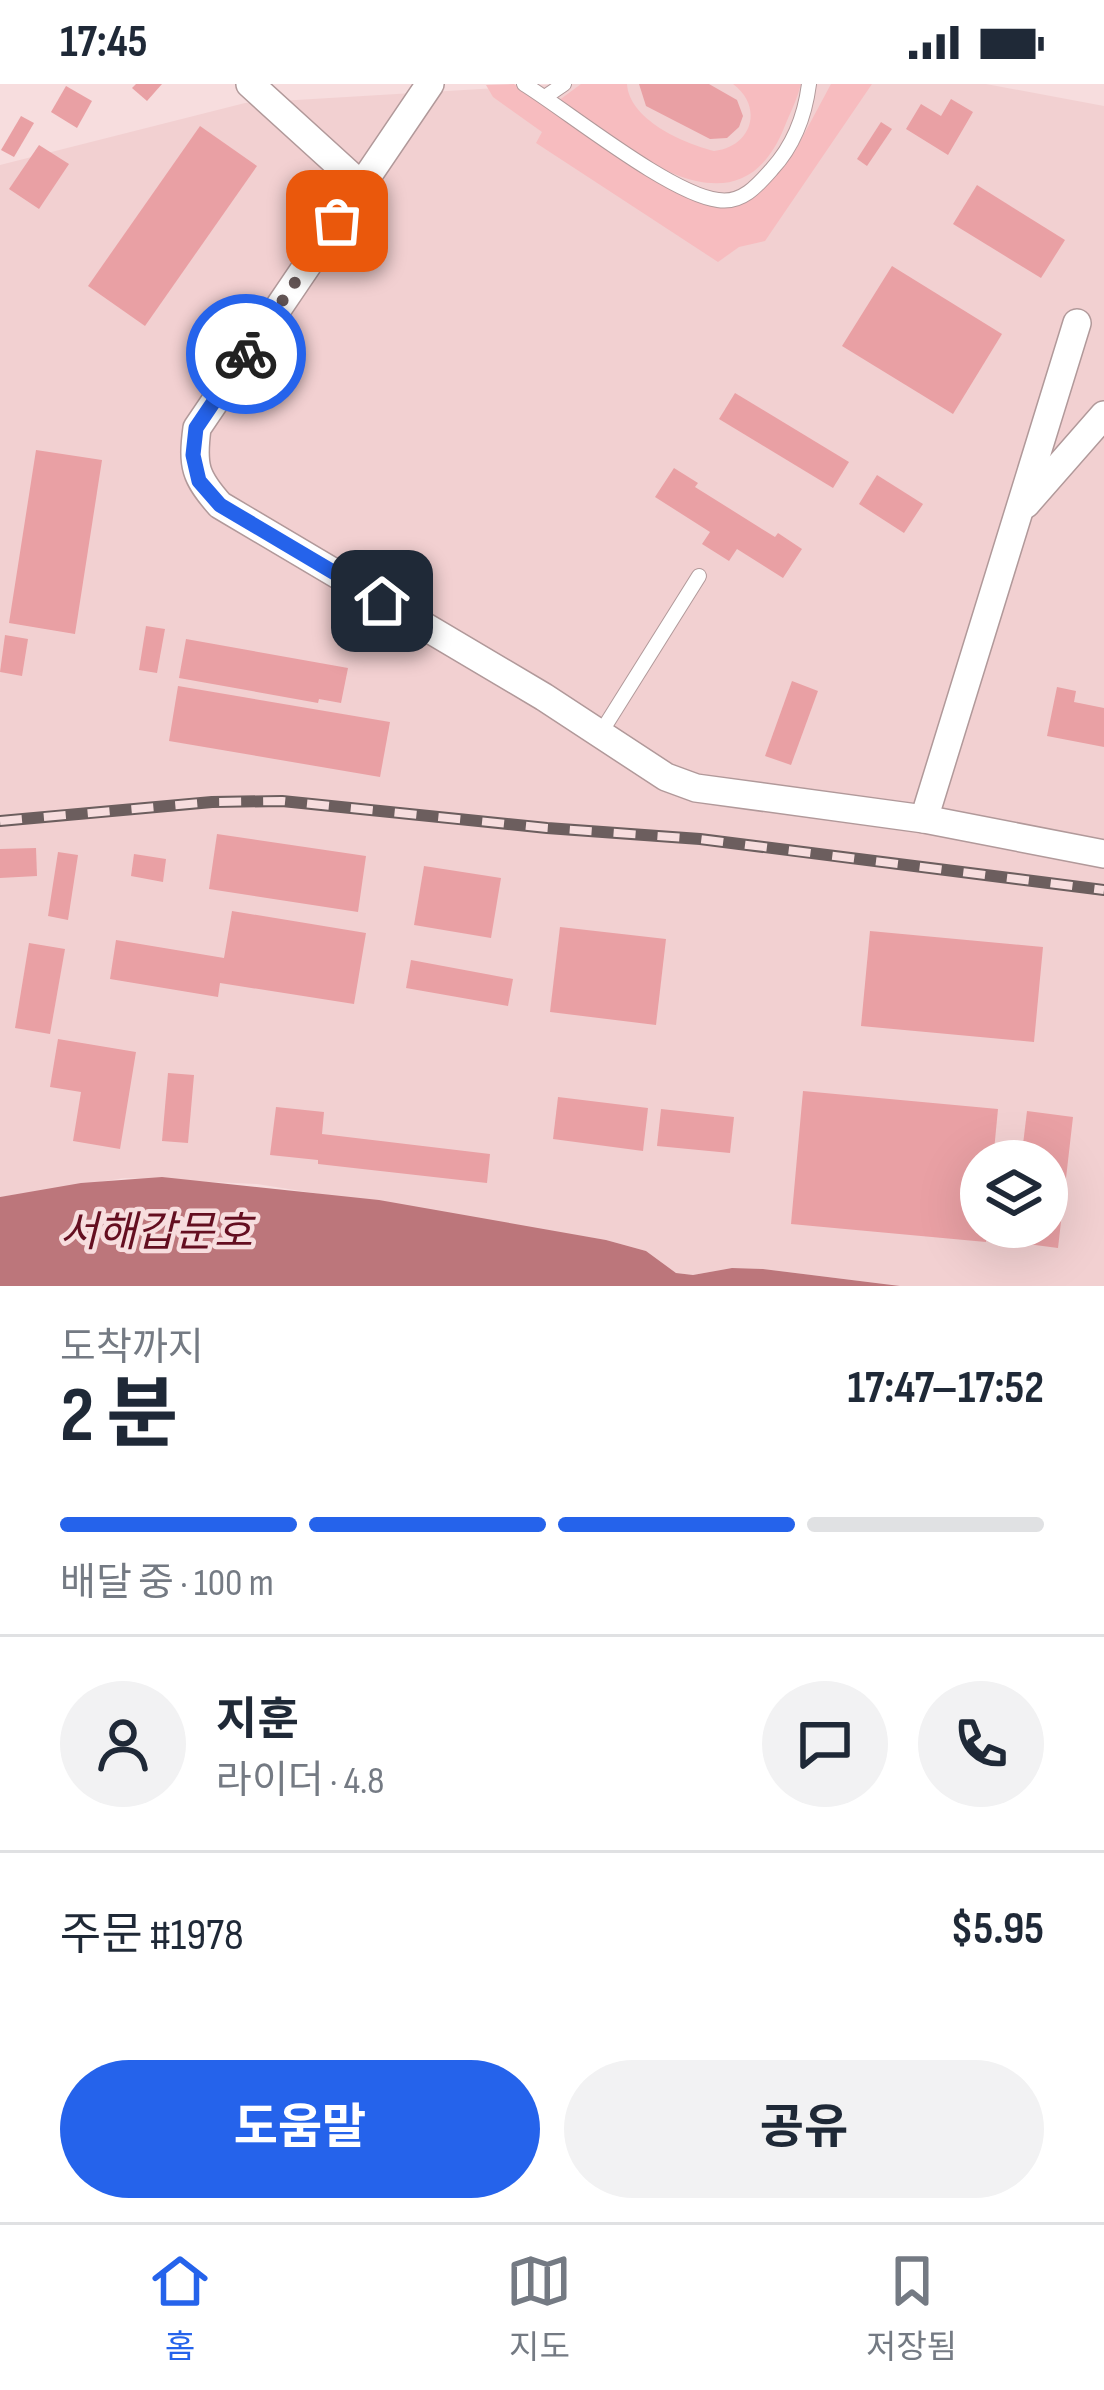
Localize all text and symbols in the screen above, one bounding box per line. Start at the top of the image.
text: 17:45 [60,15,148,70]
pin [286,170,388,272]
icon: bag [304,188,370,254]
courier [186,294,306,414]
icon: bike [213,321,279,387]
pin [331,550,433,652]
icon: home [349,568,415,634]
map controls [960,1140,1068,1248]
button: layers [960,1140,1068,1248]
water label: 서해갑문호 [59,1208,256,1259]
text: 도착까지 [60,1325,204,1372]
text: 17:47–17:52 [847,1361,1044,1416]
text: 2 분 [60,1370,178,1463]
text: 배달 중 · 100 m [60,1560,274,1607]
button: person [60,1681,186,1807]
button: chat [762,1681,888,1807]
button: phone [918,1681,1044,1807]
text: 지훈 [216,1693,299,1748]
text: 라이더 · 4.8 [216,1758,384,1805]
text: $5.95 [951,1902,1044,1957]
text: 주문 #1978 [60,1908,244,1963]
button: 도움말 [60,2060,540,2198]
button: 공유 [564,2060,1044,2198]
tab: 홈 [147,2248,213,2368]
tab: 지도 [506,2248,572,2368]
tab: 저장됨 [866,2248,957,2368]

